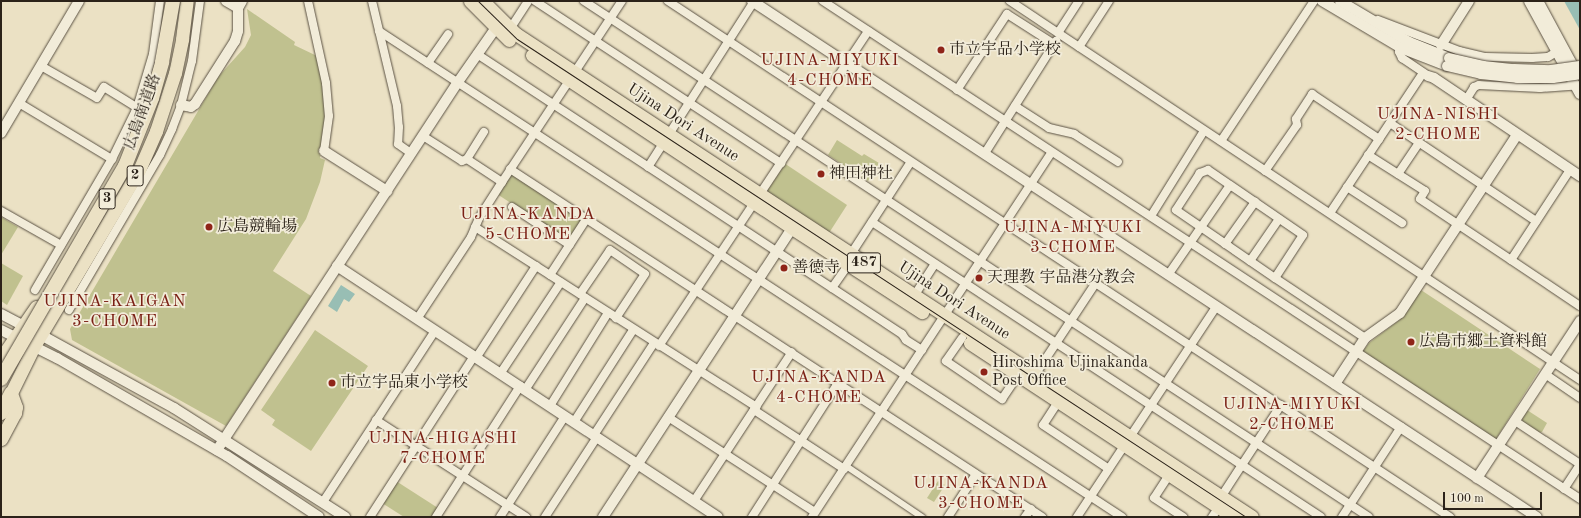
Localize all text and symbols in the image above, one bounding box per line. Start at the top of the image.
place label: 市立宇品小学校 [949,40,1061,60]
marker: 市立宇品小学校 [936,45,946,55]
district label: UJINA-MIYUKI 4-CHOME [760,51,900,91]
street label: 広島南道路 [120,71,166,153]
street label: Ujina Dori Avenue [623,80,743,166]
district label: UJINA-NISHI 2-CHOME [1377,105,1499,145]
road number: 2 [126,163,144,189]
place label: 神田神社 [829,164,893,184]
marker: 神田神社 [816,169,826,179]
road number: 3 [98,186,116,212]
district label: UJINA-KANDA 5-CHOME [460,205,596,245]
place label: 広島競輪場 [217,217,297,237]
district label: UJINA-MIYUKI 3-CHOME [1003,218,1143,258]
marker: 広島競輪場 [204,222,214,232]
road number: 487 [846,250,882,276]
place label: 善徳寺 [792,258,840,278]
street label: Ujina Dori Avenue [894,258,1014,344]
marker: 善徳寺 [779,263,789,273]
place label: 天理教 宇品港分教会 [987,268,1135,288]
marker: 天理教 宇品港分教会 [974,273,984,283]
district label: UJINA-KAIGAN 3-CHOME [43,292,187,332]
place label: 広島市郷土資料館 [1419,332,1547,352]
marker: 広島市郷土資料館 [1406,337,1416,347]
place label: Hiroshima Ujinakanda Post Office [992,353,1148,391]
marker: Hiroshima Ujinakanda Post Office [979,367,989,377]
district label: UJINA-KANDA 4-CHOME [751,368,887,408]
place label: 市立宇品東小学校 [340,373,468,393]
marker: 市立宇品東小学校 [327,378,337,388]
district label: UJINA-MIYUKI 2-CHOME [1222,395,1362,435]
district label: UJINA-HIGASHI 7-CHOME [368,429,518,469]
district label: UJINA-KANDA 3-CHOME [913,474,1049,514]
scale bar [1445,484,1544,510]
text: 100 m [1450,493,1484,505]

